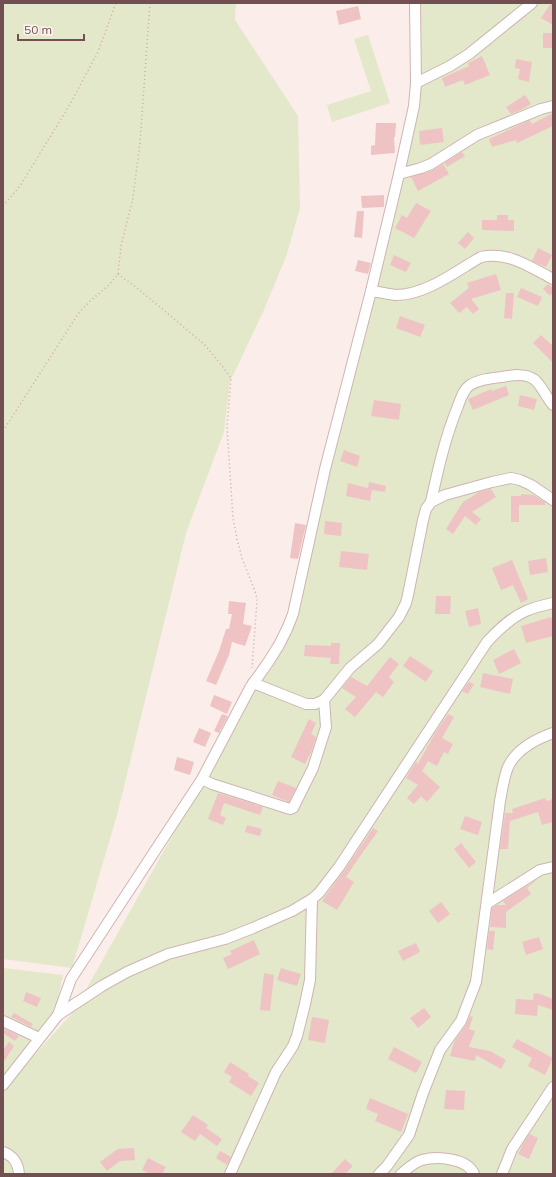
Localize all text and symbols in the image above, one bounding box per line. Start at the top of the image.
scale bar [18,16,84,42]
text: 50 m [24,22,52,37]

